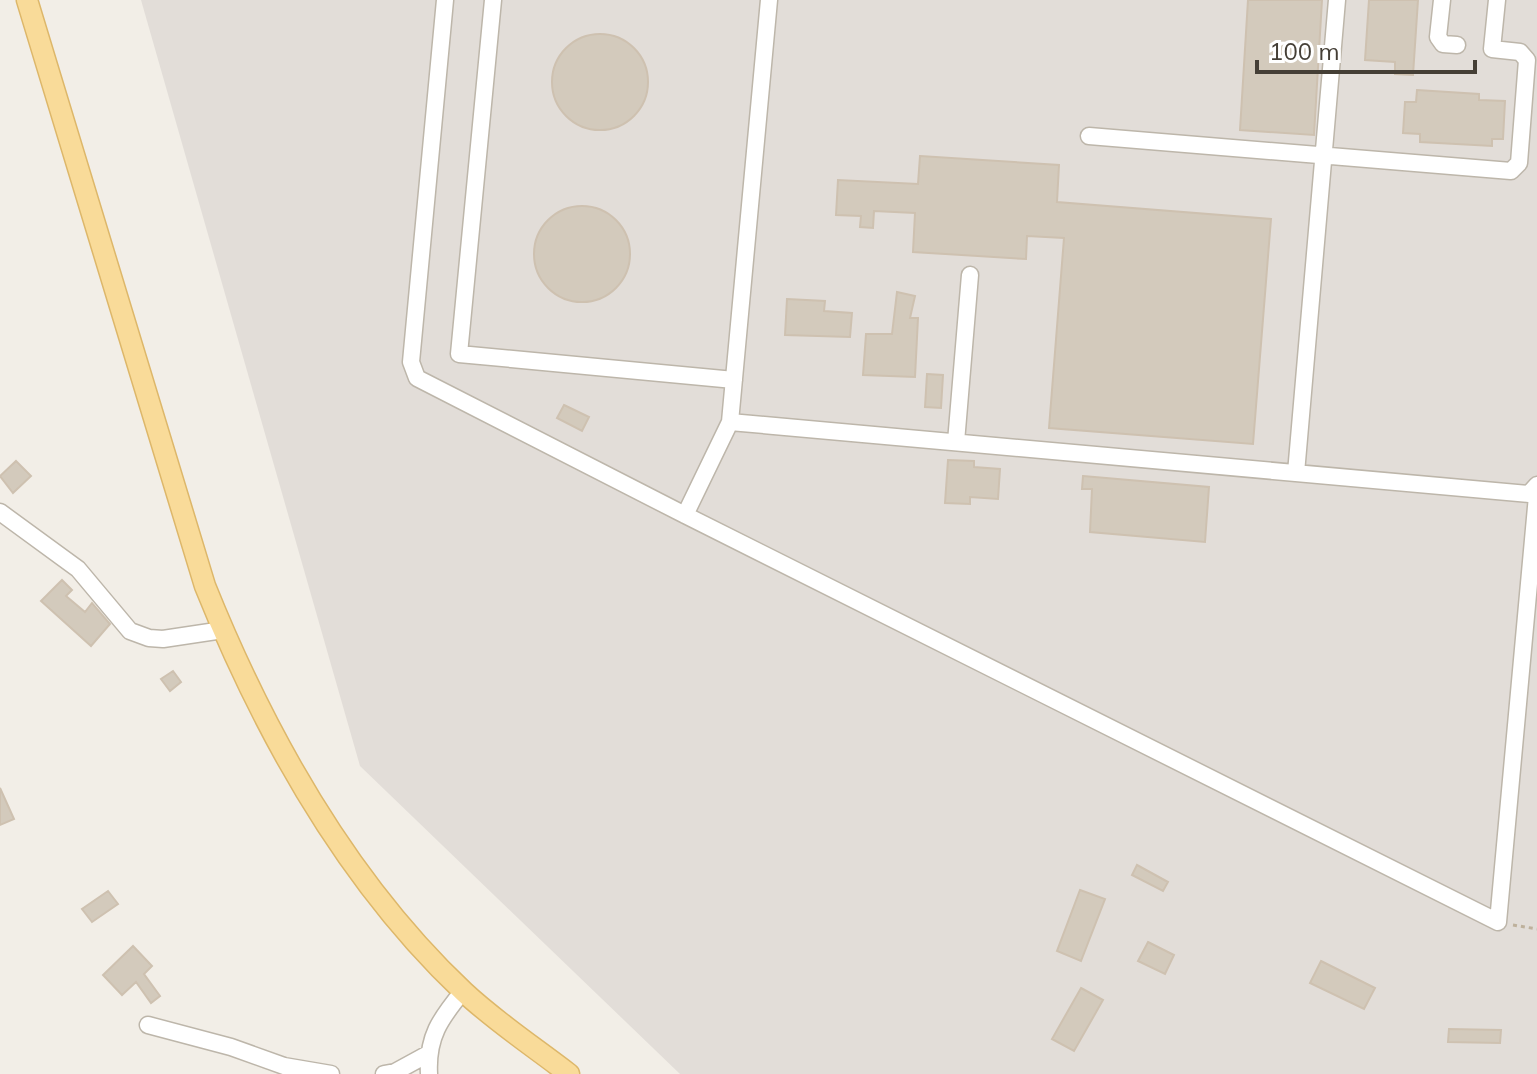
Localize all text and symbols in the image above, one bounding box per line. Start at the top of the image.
scale bar [1257,24,1475,74]
text: 100 m [1269,36,1340,66]

